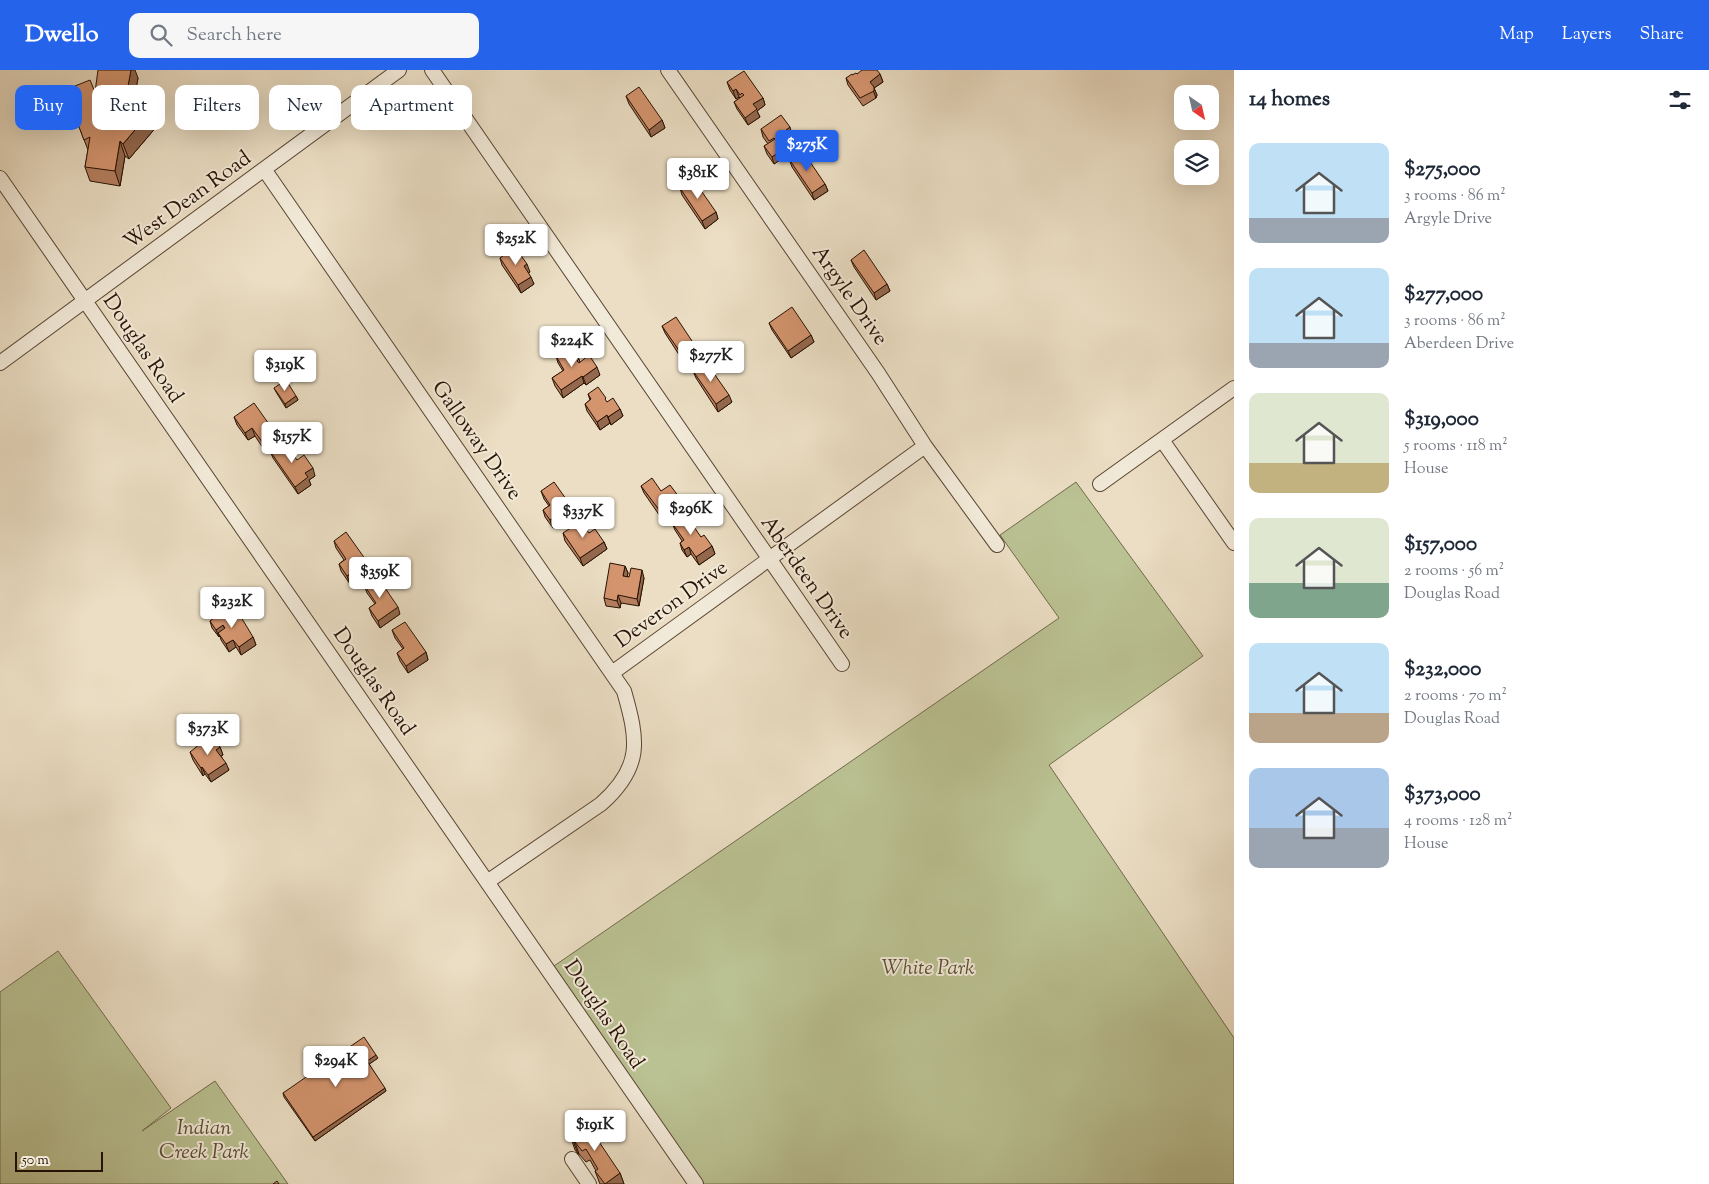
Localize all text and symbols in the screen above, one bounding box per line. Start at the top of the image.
search box [129,13,479,58]
text: Dwello [25,18,99,52]
icon: search [147,21,175,49]
text: Search here [187,22,282,49]
text: Map [1499,22,1534,48]
text: Layers [1562,22,1612,48]
text: Share [1640,22,1684,48]
chip: Buy [15,85,82,130]
chip: Rent [92,85,165,130]
chip: Filters [175,85,259,130]
chip: New [269,85,341,130]
chip: Apartment [351,85,472,130]
north arrow [1174,85,1219,130]
map controls [1174,85,1219,185]
text: 14 homes [1249,85,1330,115]
icon: filters [1666,86,1694,114]
pin: $275K [772,129,842,172]
text: $275K [786,134,828,157]
button: layers [1174,140,1219,185]
street label: West Dean Road [118,144,258,258]
text: $275,000 [1404,155,1481,185]
pin: $381K [663,158,733,200]
text: $381K [678,162,718,185]
icon: home [1289,163,1349,223]
text: 3 rooms · 86 m² [1404,185,1506,208]
text: Argyle Drive [1404,208,1492,231]
pin: $252K [481,224,551,266]
text: $252K [496,228,536,251]
street label: Argyle Drive [804,240,894,352]
text: $277,000 [1404,280,1483,310]
street label: Douglas Road [94,288,190,410]
icon: home [1289,288,1349,348]
text: 3 rooms · 86 m² [1404,310,1506,333]
pin: $224K [537,326,607,368]
text: $224K [550,330,594,353]
text: Aberdeen Drive [1404,333,1514,356]
pin: $277K [676,340,746,383]
text: $277K [689,345,733,368]
pin: $319K [250,350,320,392]
text: $319K [265,354,305,377]
street label: Galloway Drive [424,375,528,507]
text: $319,000 [1404,405,1479,435]
icon: home [1289,413,1349,473]
pin: $157K [257,422,327,464]
text: $157K [272,426,312,449]
text: 5 rooms · 118 m² [1404,435,1508,458]
text: House [1404,458,1448,481]
pin: $296K [656,494,726,536]
pin: $337K [548,496,618,539]
text: $296K [669,498,713,521]
text: $337K [562,501,604,524]
street label: Aberdeen Drive [752,510,860,646]
text: $157,000 [1404,530,1477,560]
icon: home [1289,538,1349,598]
street label: Deveron Drive [609,554,735,656]
pin: $359K [345,556,415,599]
text: 2 rooms · 56 m² [1404,560,1504,583]
text: $359K [360,561,400,584]
text: Douglas Road [1404,583,1500,606]
pin: $232K [197,586,267,629]
text: $232K [211,591,253,614]
street label: Douglas Road [325,622,421,742]
text: $232,000 [1404,655,1481,685]
icon: home [1289,663,1349,723]
text: 2 rooms · 70 m² [1404,685,1507,708]
text: Douglas Road [1404,708,1500,731]
pin: $373K [173,714,243,756]
text: $373K [187,718,229,741]
text: $373,000 [1404,780,1481,810]
icon: home [1289,788,1349,848]
text: 4 rooms · 128 m² [1404,810,1512,833]
text: House [1404,833,1448,856]
street label: Douglas Road [555,954,651,1076]
park label: White Park [882,954,975,984]
pin: $294K [301,1046,371,1088]
text: $294K [314,1050,358,1073]
pin: $191K [560,1110,630,1152]
park label: Indian Creek Park [159,1114,250,1168]
text: $191K [576,1114,614,1137]
scale bar [15,1149,102,1172]
text: 50 m [22,1151,49,1171]

